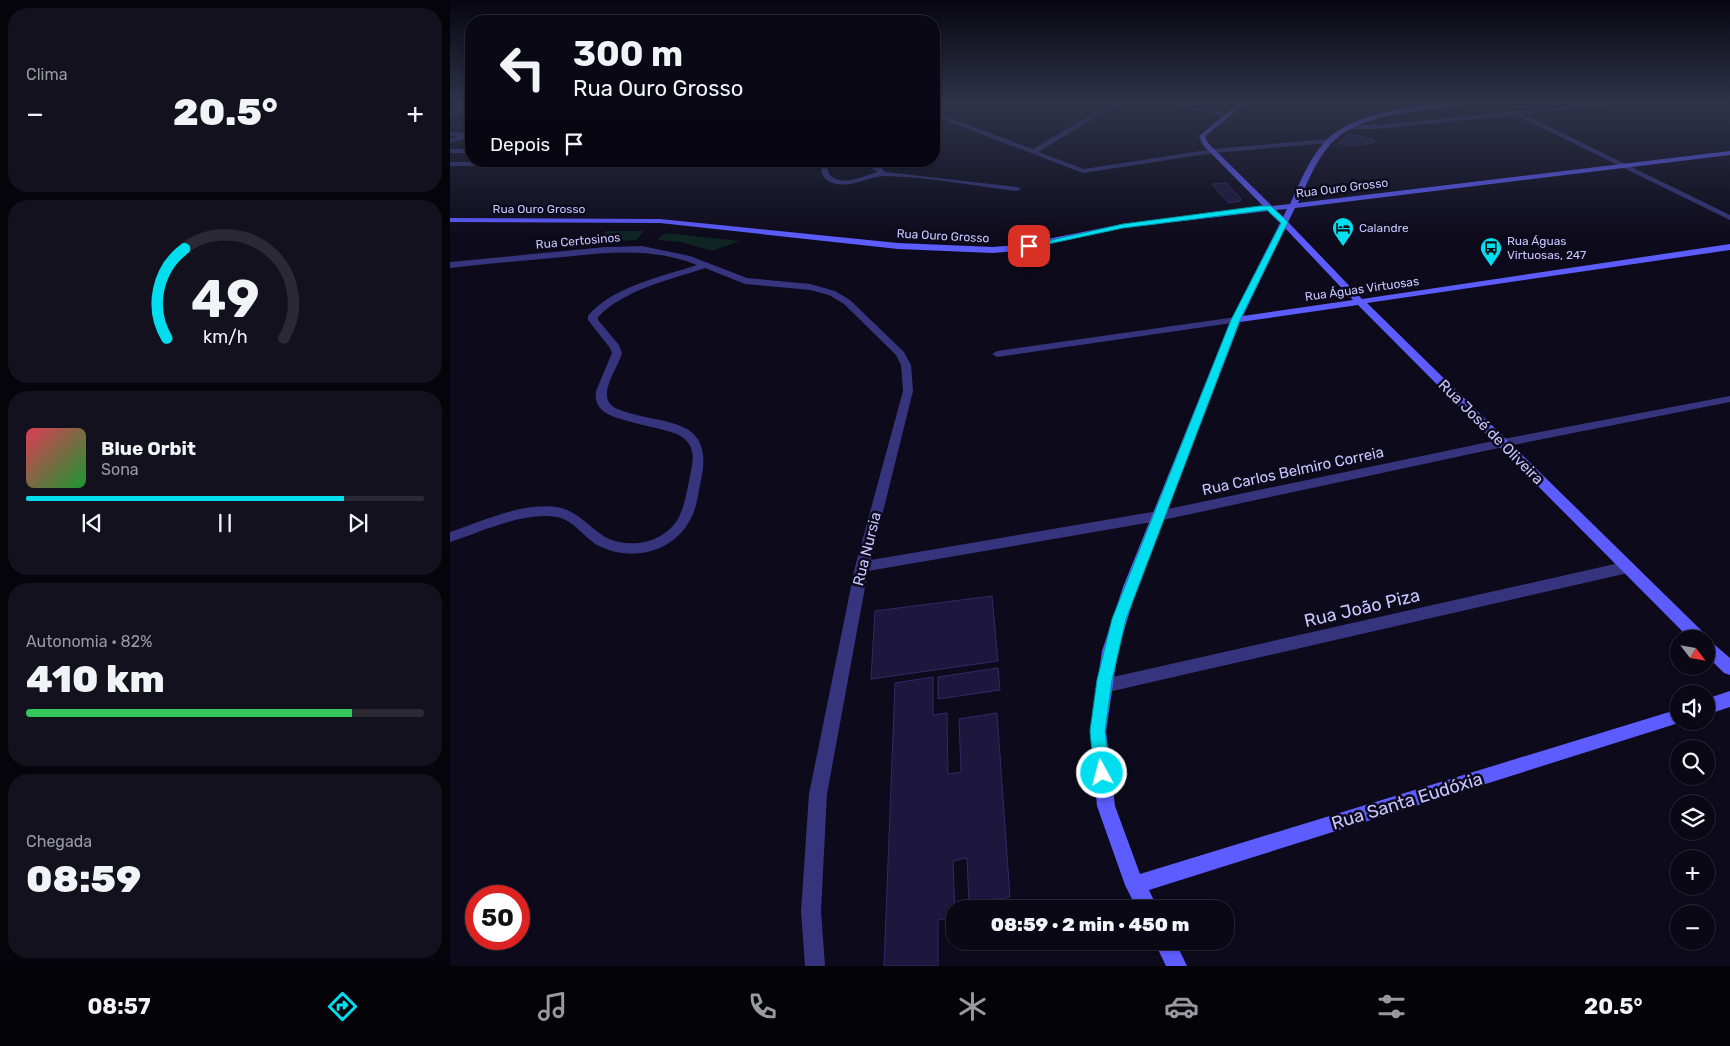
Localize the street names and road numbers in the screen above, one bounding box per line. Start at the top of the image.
street label: Rua Ouro Grosso [1295,175,1389,201]
street label: Rua Ouro Grosso [493,202,586,216]
street label: Rua Ouro Grosso [896,227,990,245]
street label: Rua Certosinos [535,230,621,252]
street label: Rua Águas Virtuosas [1304,274,1420,304]
street label: Rua José de Oliveira [1435,376,1547,488]
street label: Rua Carlos Belmiro Correia [1200,443,1386,499]
street label: Rua Nursia [849,510,885,588]
street label: Rua João Piza [1302,584,1422,632]
street label: Rua Santa Eudóxia [1329,768,1485,834]

